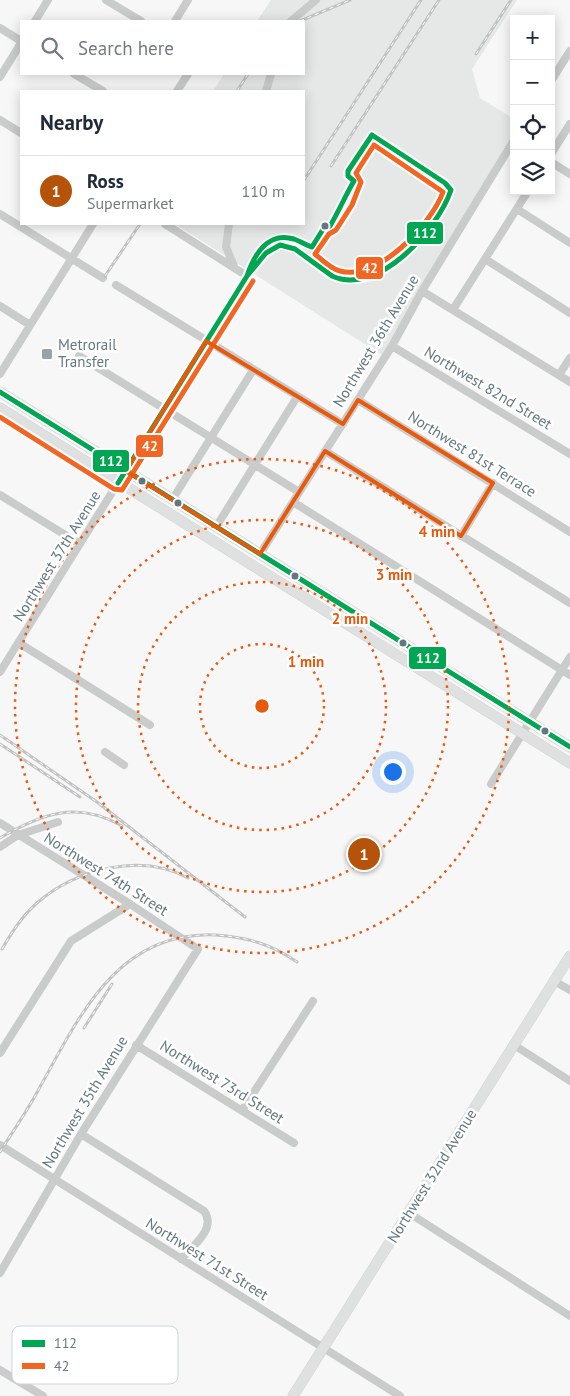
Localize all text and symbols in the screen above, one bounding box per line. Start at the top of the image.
map controls [510,15,555,195]
button: + [510,15,555,60]
search box [20,20,305,75]
icon: search [38,34,66,62]
text: Search here [78,36,174,60]
button: − [510,60,555,105]
button: locate [510,105,555,150]
text: Nearby [40,109,103,136]
button: layers [510,150,555,195]
text: Ross [87,169,124,193]
text: 1 [51,181,61,201]
text: 110 m [242,181,285,201]
text: Supermarket [87,193,174,213]
unlabelled marker [320,221,330,231]
line badge: 112 [406,221,444,245]
text: 112 [413,224,437,242]
line badge: 42 [355,256,384,280]
text: 42 [362,259,378,277]
street label: Northwest 36th Avenue [329,271,423,410]
place label: Metrorail Transfer [58,335,117,371]
street label: Northwest 82nd Street [421,342,556,433]
marker: Metrorail Transfer [40,347,54,361]
street label: Northwest 81st Terrace [405,406,540,501]
line badge: 42 [135,434,164,458]
text: 42 [142,437,158,455]
line badge: 112 [92,449,130,473]
text: 112 [99,452,123,470]
unlabelled marker [137,476,147,486]
street label: Northwest 37th Avenue [9,487,105,625]
unlabelled marker [173,498,183,508]
text: 4 min [419,522,455,541]
text: 3 min [376,565,412,584]
unlabelled marker [290,571,300,581]
text: 2 min [332,609,368,628]
unlabelled marker [398,638,408,648]
line badge: 112 [408,646,447,670]
text: 112 [416,649,440,667]
text: 1 min [288,652,324,671]
centre of rings [253,697,271,715]
unlabelled marker [540,726,550,736]
your location [380,759,406,785]
street label: Northwest 74th Street [41,828,172,919]
pin: 1 [348,835,380,873]
street label: Northwest 35th Avenue [38,1032,132,1171]
street label: Northwest 73rd Street [157,1036,288,1127]
street label: Northwest 32nd Avenue [383,1105,480,1246]
street label: Northwest 71st Street [142,1213,272,1304]
legend [12,1326,178,1384]
text: 112 [54,1334,77,1352]
text: 42 [54,1357,69,1375]

